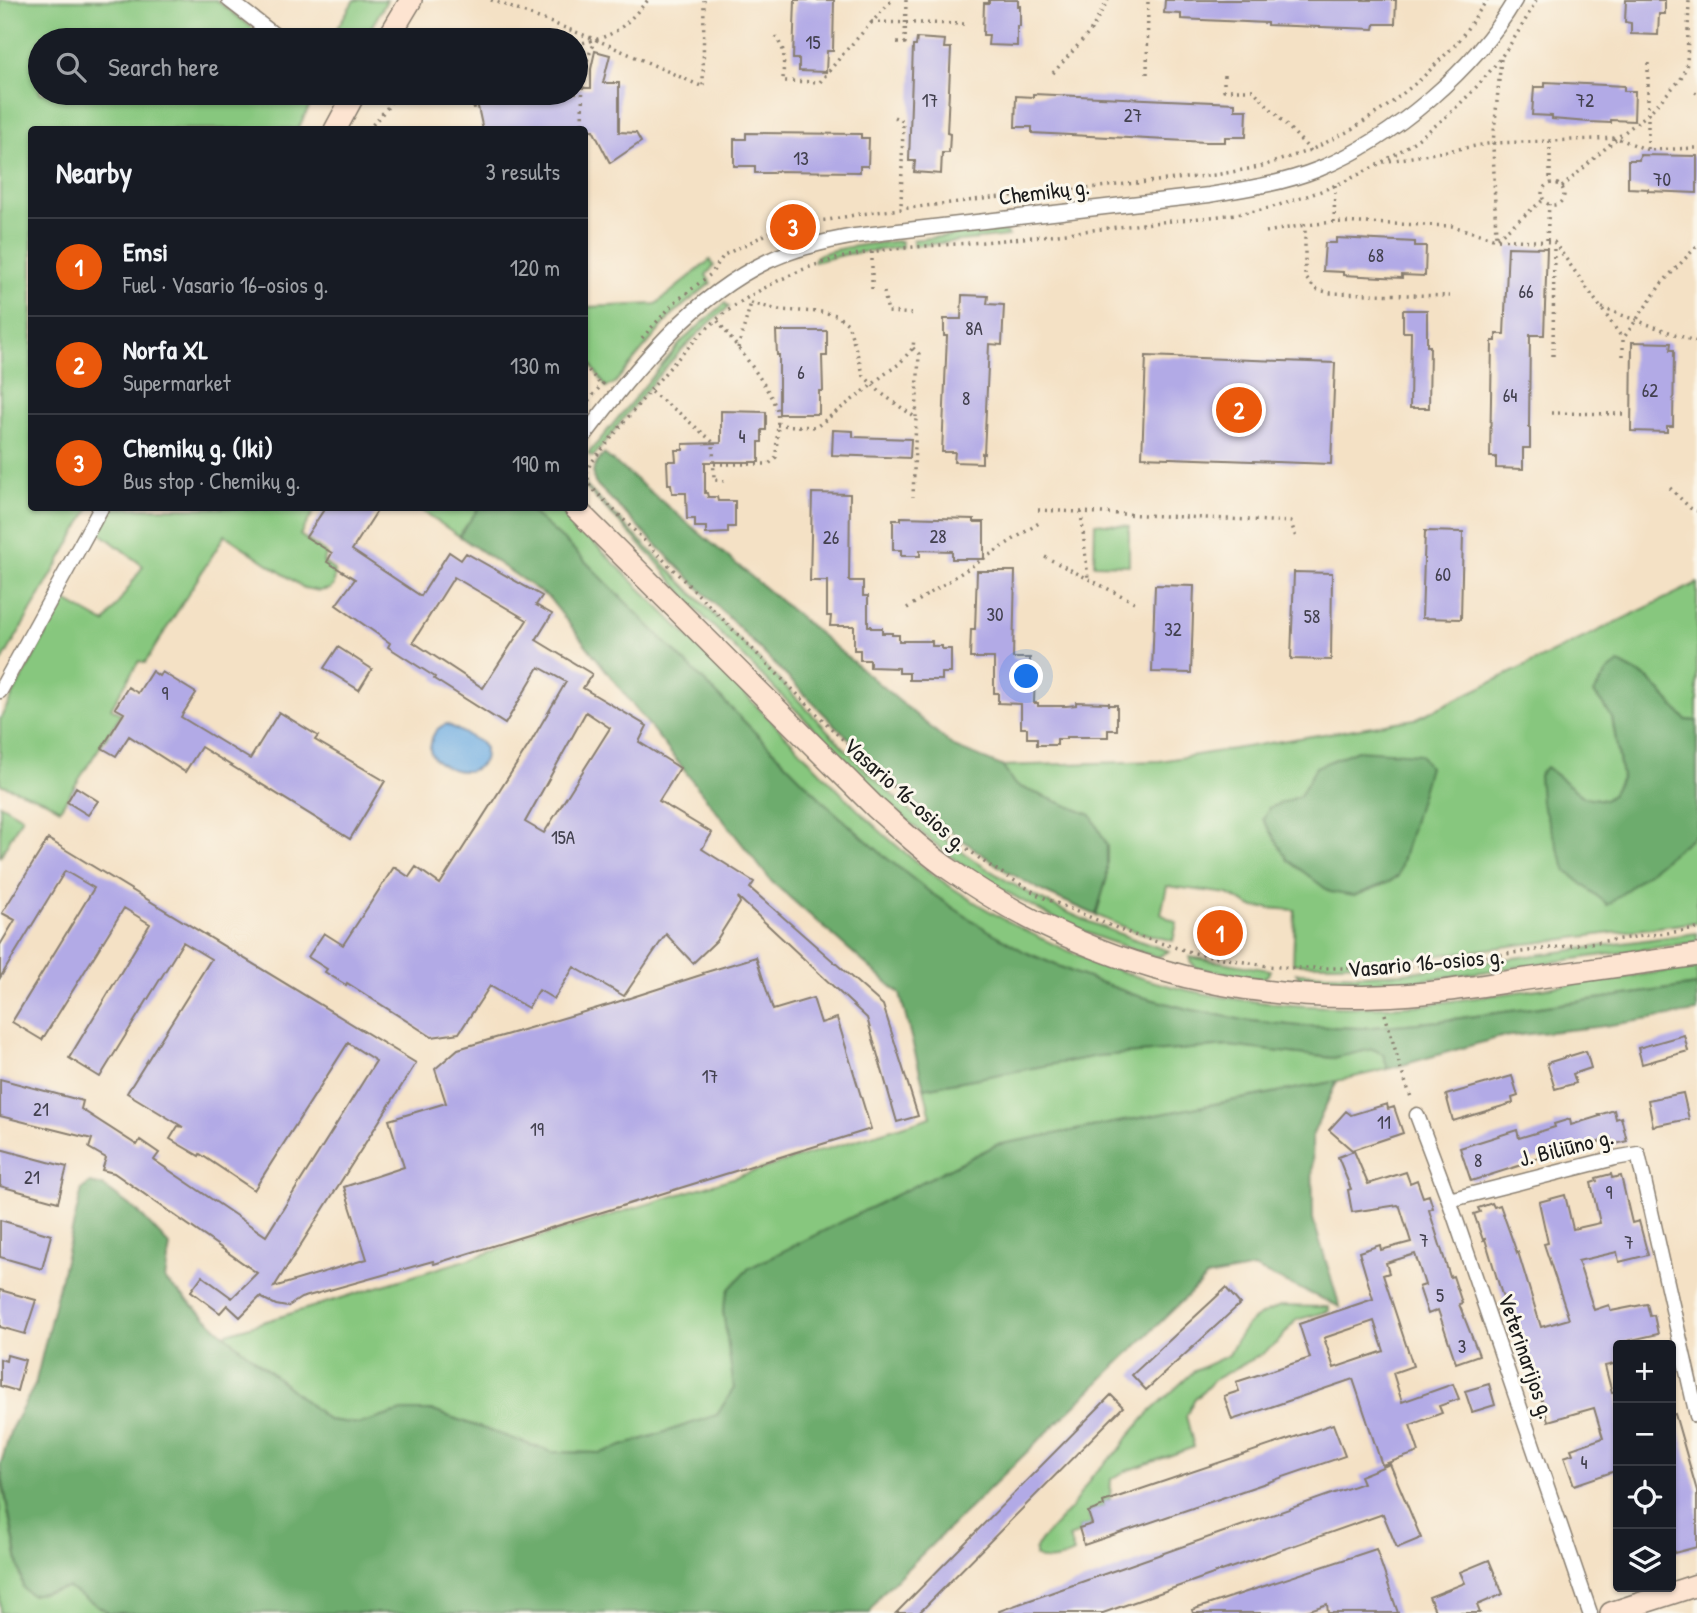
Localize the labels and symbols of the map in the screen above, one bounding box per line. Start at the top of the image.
house number: 15 [806,29,820,55]
house number: 17 [922,87,938,113]
house number: 72 [1576,87,1594,113]
house number: 27 [1124,102,1142,128]
house number: 13 [793,145,809,171]
house number: 70 [1653,166,1671,192]
street label: Chemikų g. [997,170,1091,212]
pin: 3 [770,201,816,253]
house number: 68 [1368,242,1384,268]
house number: 66 [1518,278,1534,304]
house number: 8A [965,315,983,341]
house number: 6 [797,359,805,385]
house number: 62 [1642,377,1658,403]
house number: 64 [1503,382,1517,408]
pin: 2 [1216,384,1262,436]
house number: 8 [962,385,970,411]
house number: 4 [738,423,746,449]
house number: 28 [929,523,947,549]
house number: 26 [823,524,839,550]
house number: 60 [1435,561,1451,587]
house number: 30 [986,601,1004,627]
house number: 58 [1304,603,1320,629]
house number: 32 [1164,616,1182,642]
your location [1009,659,1043,693]
house number: 9 [162,680,169,706]
street label: Vasario 16-osios g. [837,730,975,858]
house number: 15A [551,824,575,850]
pin: 1 [1197,907,1243,959]
street label: Vasario 16-osios g. [1346,940,1506,984]
house number: 17 [702,1063,718,1089]
house number: 21 [33,1096,49,1122]
house number: 11 [1377,1109,1391,1135]
house number: 19 [530,1116,544,1142]
street label: J. Biliūno g. [1516,1120,1616,1174]
house number: 8 [1474,1147,1482,1173]
house number: 21 [24,1164,40,1190]
house number: 9 [1606,1179,1613,1205]
house number: 7 [1419,1227,1429,1253]
house number: 7 [1624,1229,1634,1255]
house number: 5 [1436,1282,1444,1308]
street label: Veterinarijos g. [1491,1289,1563,1423]
house number: 3 [1458,1333,1466,1359]
house number: 4 [1580,1449,1588,1475]

